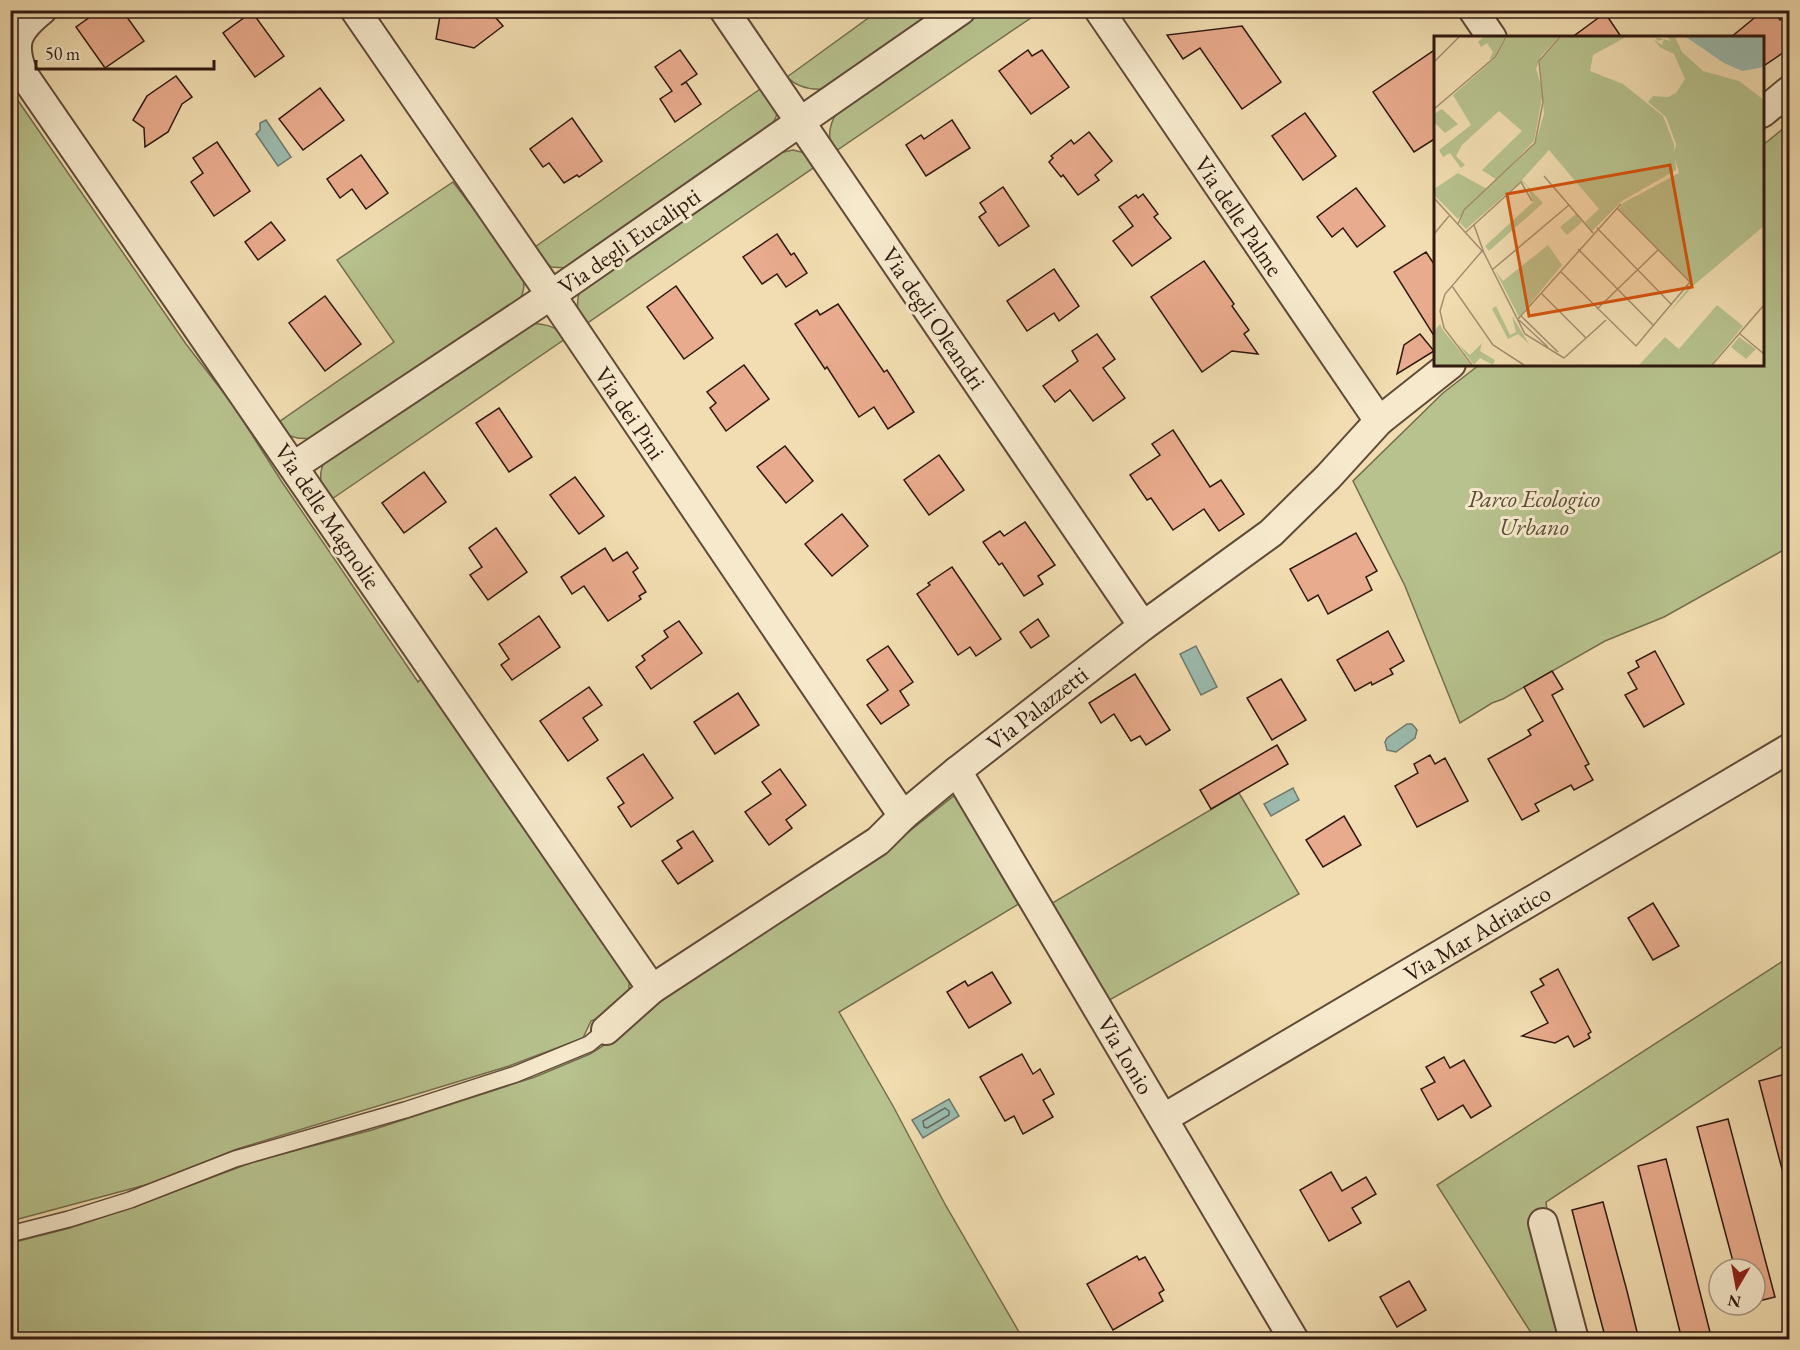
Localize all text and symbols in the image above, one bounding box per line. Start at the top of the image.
scale bar [36,33,214,71]
inset map [1434,36,1764,366]
text: 50 m [45,42,80,65]
street label: Via delle Palme [1187,150,1291,282]
street label: Via degli Eucalipti [552,180,706,302]
street label: Via degli Oleandri [875,241,993,396]
street label: Via dei Pini [588,360,672,466]
street label: Via delle Magnolie [268,437,388,595]
park label: Parco Ecologico Urbano [1468,483,1600,542]
street label: Via Palazzetti [980,659,1094,757]
street label: Via Mar Adriatico [1398,877,1556,989]
street label: Via Ionio [1090,1010,1162,1100]
north arrow [1707,1257,1767,1317]
text: N [1726,1290,1743,1313]

